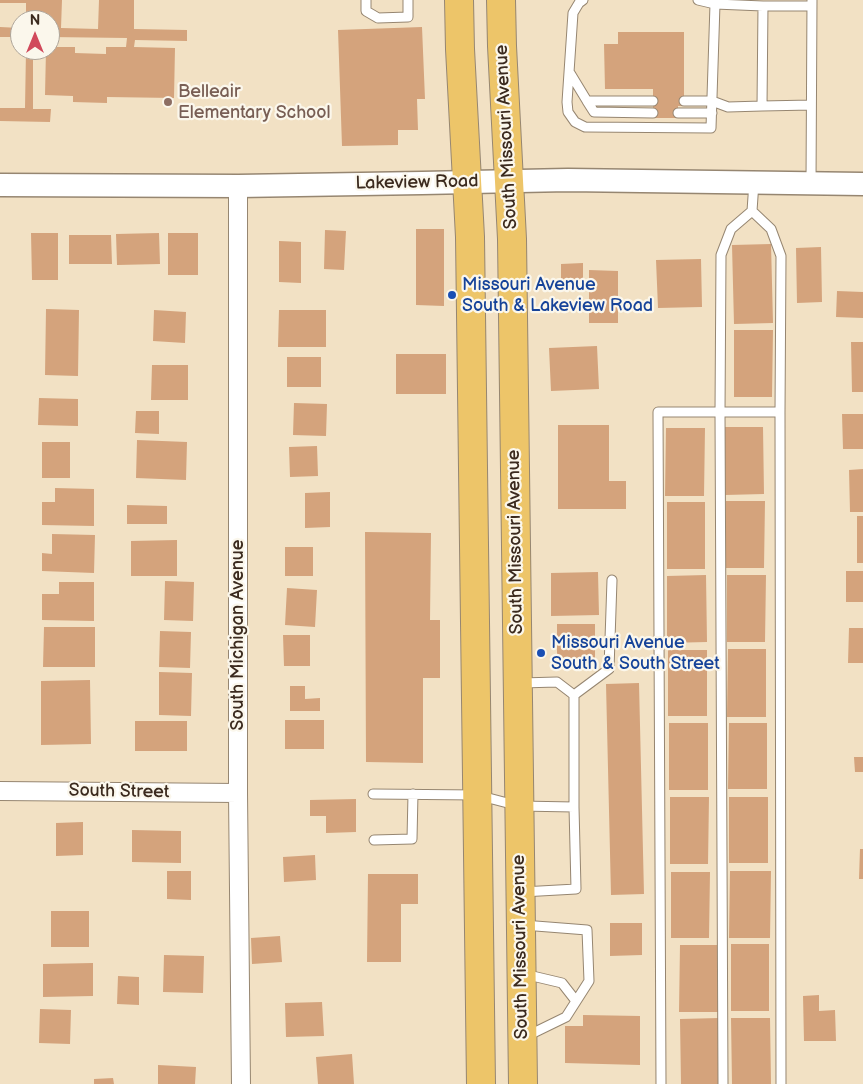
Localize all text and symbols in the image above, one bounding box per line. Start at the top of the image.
north arrow [10,10,60,60]
text: N [30,12,40,29]
street label: South Missouri Avenue [491,44,523,230]
place label: Belleair Elementary School [178,81,331,124]
marker: Belleair Elementary School [162,96,174,108]
street label: Lakeview Road [355,171,479,195]
place label: Missouri Avenue South & Lakeview Road [462,274,653,316]
marker: Missouri Avenue South & Lakeview Road [446,289,458,301]
street label: South Missouri Avenue [504,449,528,635]
street label: South Michigan Avenue [227,540,249,730]
place label: Missouri Avenue South & South Street [551,632,720,674]
marker: Missouri Avenue South & South Street [535,647,547,659]
street label: South Street [68,780,170,804]
street label: South Missouri Avenue [509,854,533,1040]

